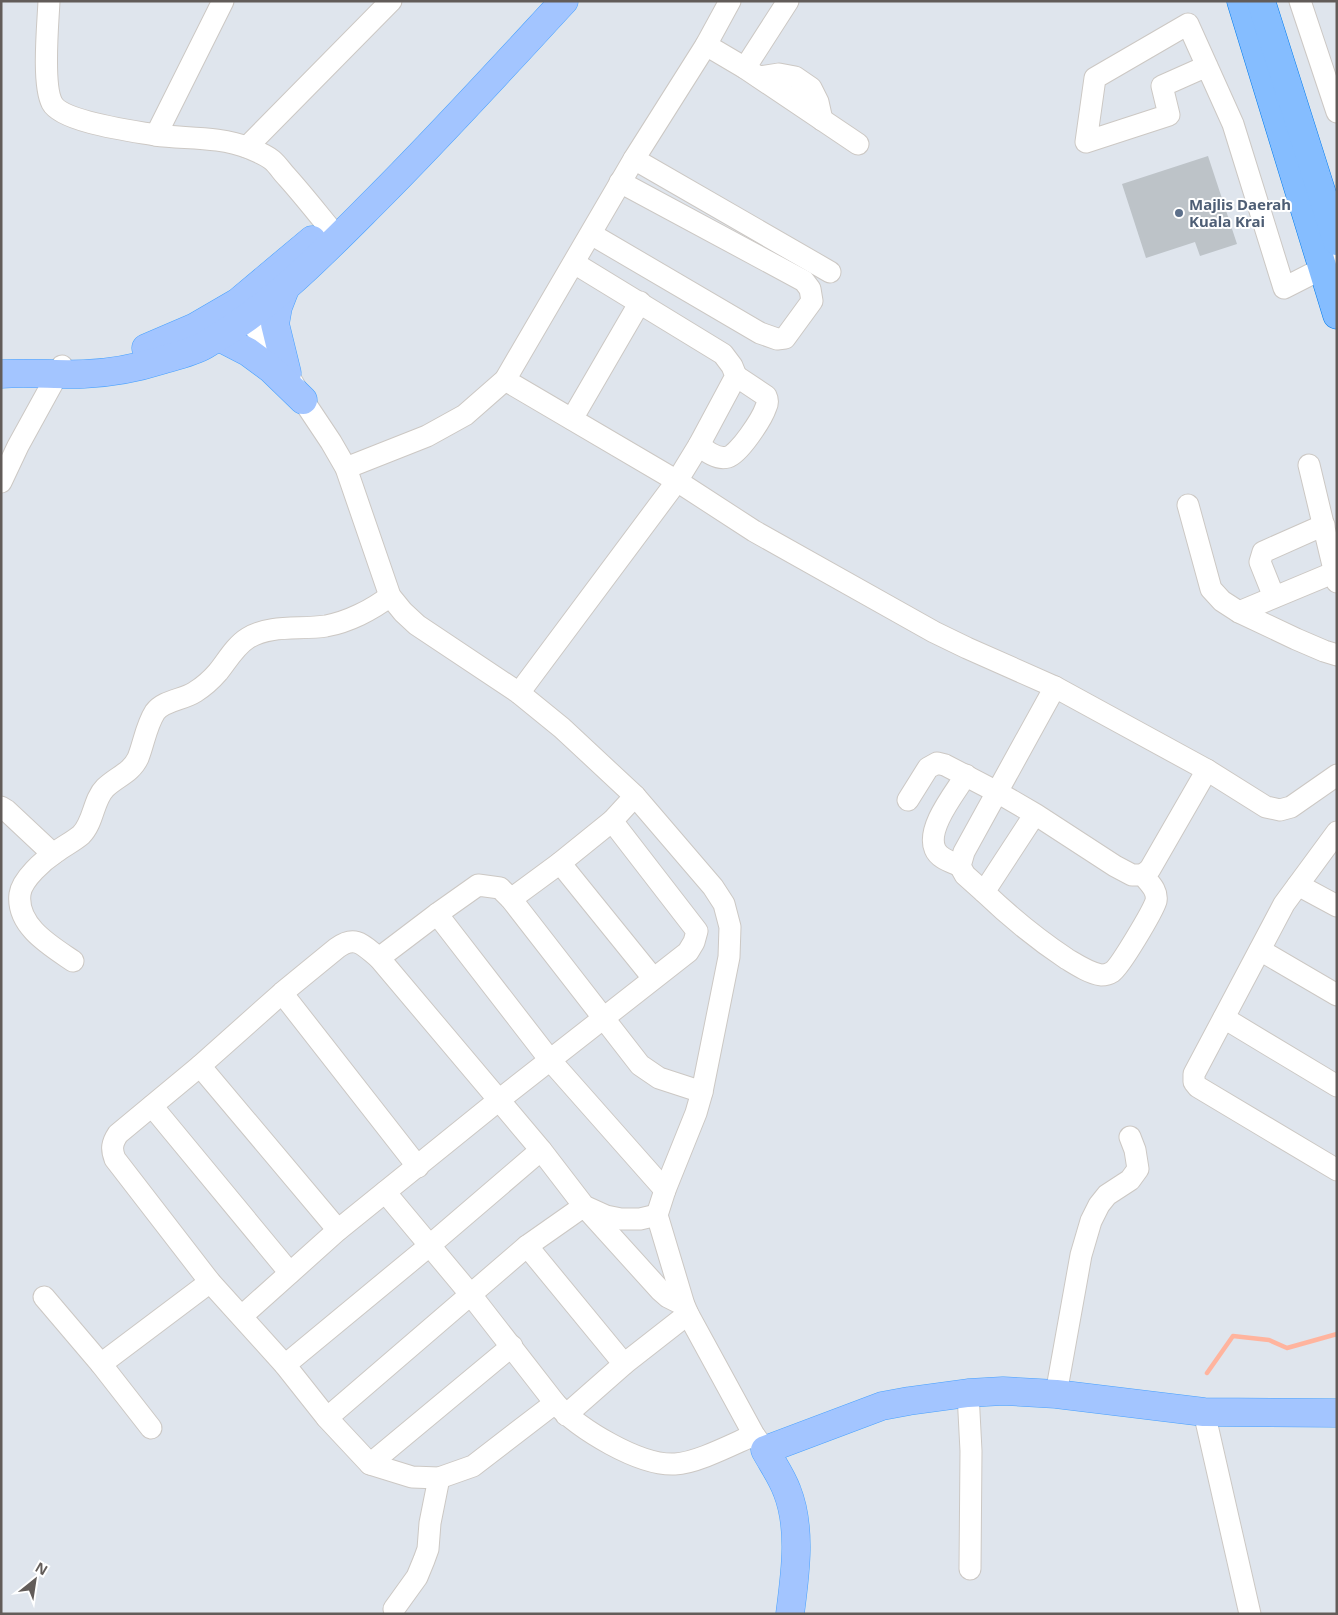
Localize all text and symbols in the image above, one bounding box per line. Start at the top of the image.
place label: Majlis Daerah Kuala Krai [1189,194,1291,231]
marker: Majlis Daerah Kuala Krai [1173,207,1185,219]
north arrow [10,1555,60,1605]
text: N [32,1557,51,1579]

